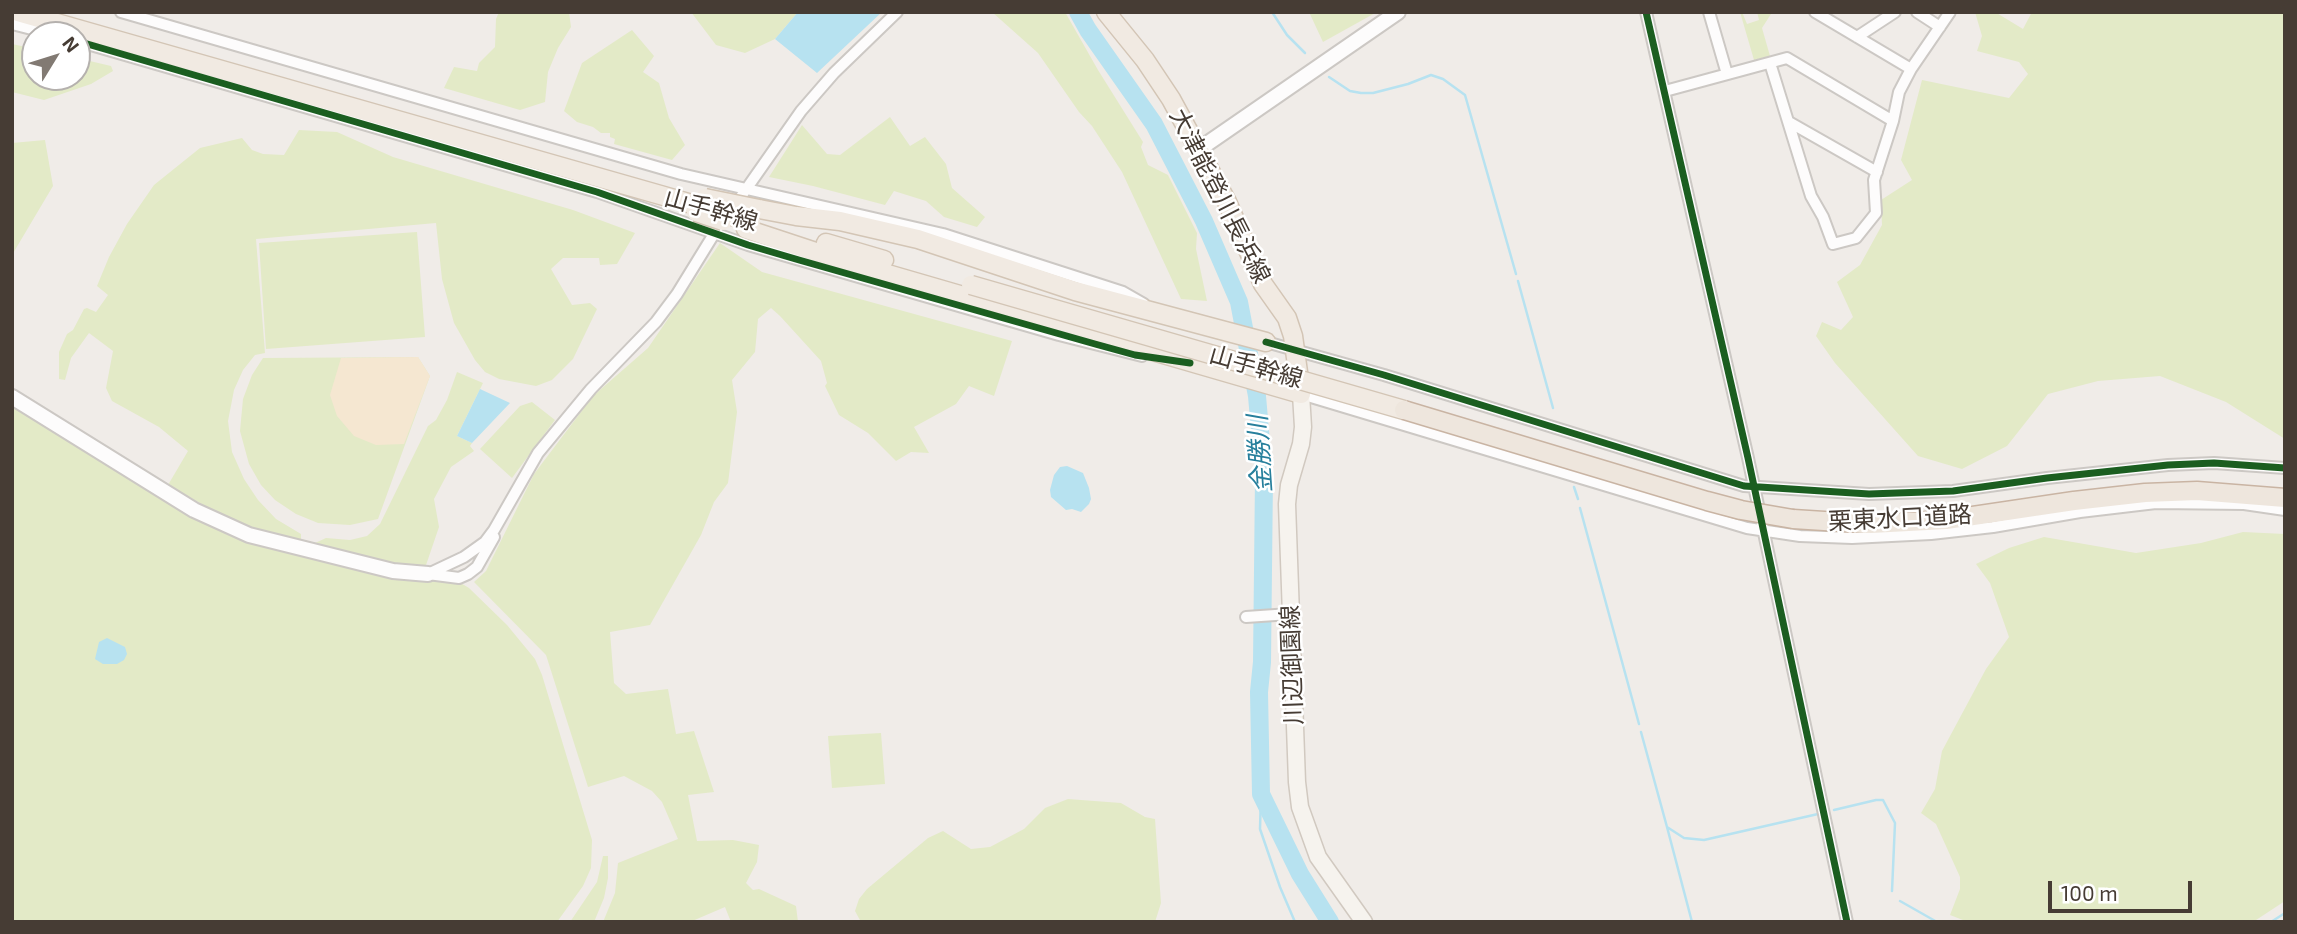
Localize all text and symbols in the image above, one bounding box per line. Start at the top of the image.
north arrow [21,21,91,91]
text: N [58,32,85,56]
street label: 大津能登川長浜線 [1164,104,1276,288]
street label: 山手幹線 [661,183,761,237]
street label: 山手幹線 [1206,340,1306,394]
water label: 金勝川 [1242,414,1278,494]
street label: 栗東水口道路 [1827,500,1973,536]
street label: 川辺御園線 [1276,605,1308,725]
scale bar [2052,867,2196,911]
text: 100 m [2061,880,2118,905]

